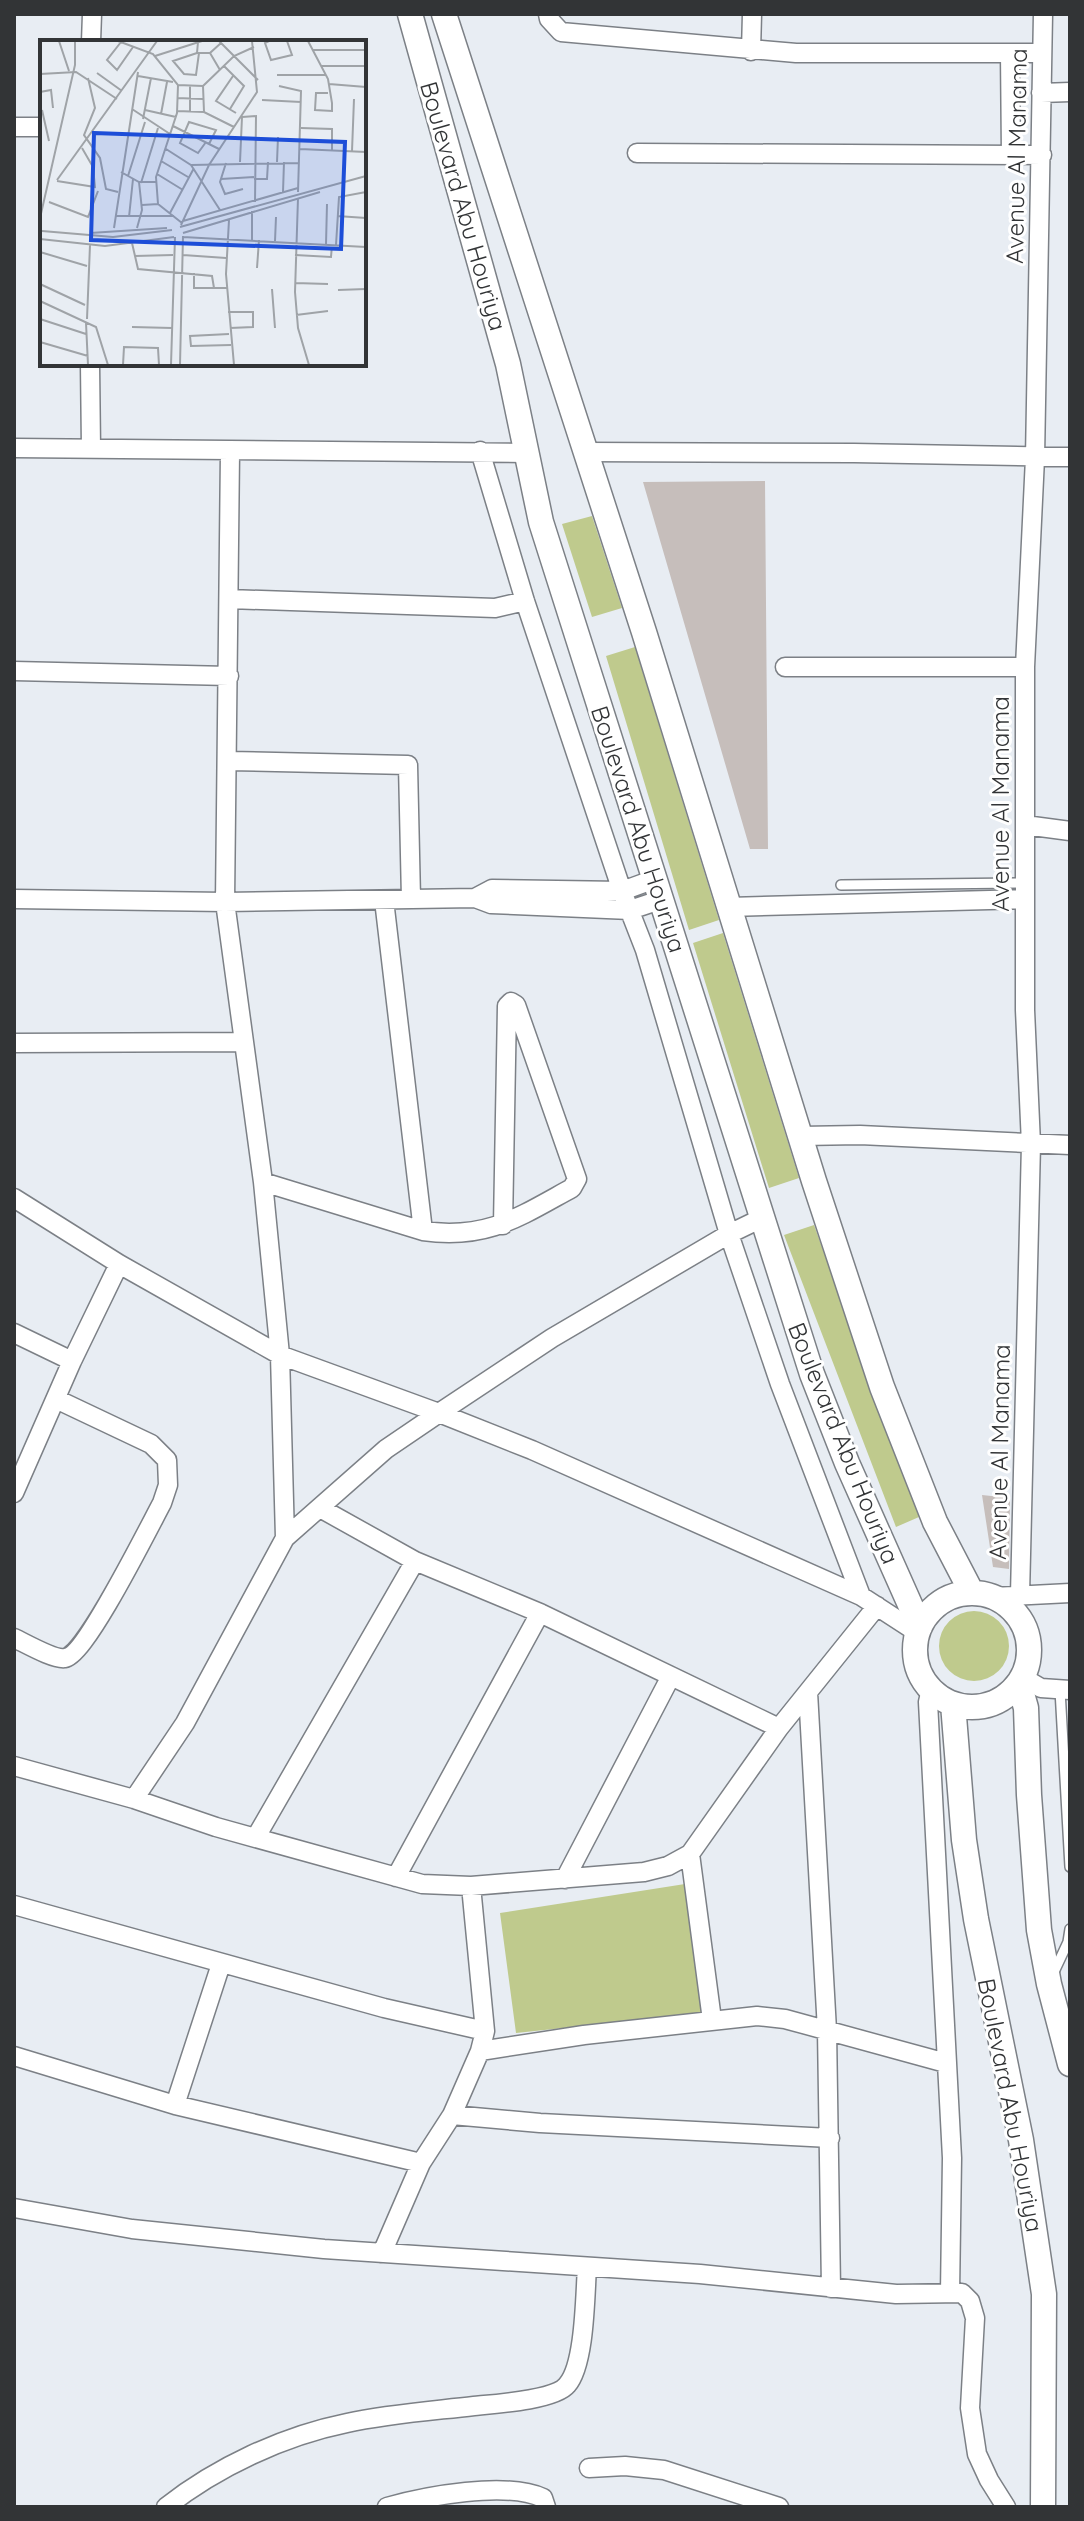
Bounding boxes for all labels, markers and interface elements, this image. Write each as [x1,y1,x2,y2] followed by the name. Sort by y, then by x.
[40,40,366,366] inset map
[999,48,1033,264] street label: Avenue Al Manama
[414,78,514,334] street label: Boulevard Abu Houriya
[985,696,1015,912] street label: Avenue Al Manama
[585,702,693,956] street label: Boulevard Abu Houriya
[782,1318,906,1568] street label: Boulevard Abu Houriya
[982,1344,1016,1560] street label: Avenue Al Manama
[972,1976,1050,2234] street label: Boulevard Abu Houriya

